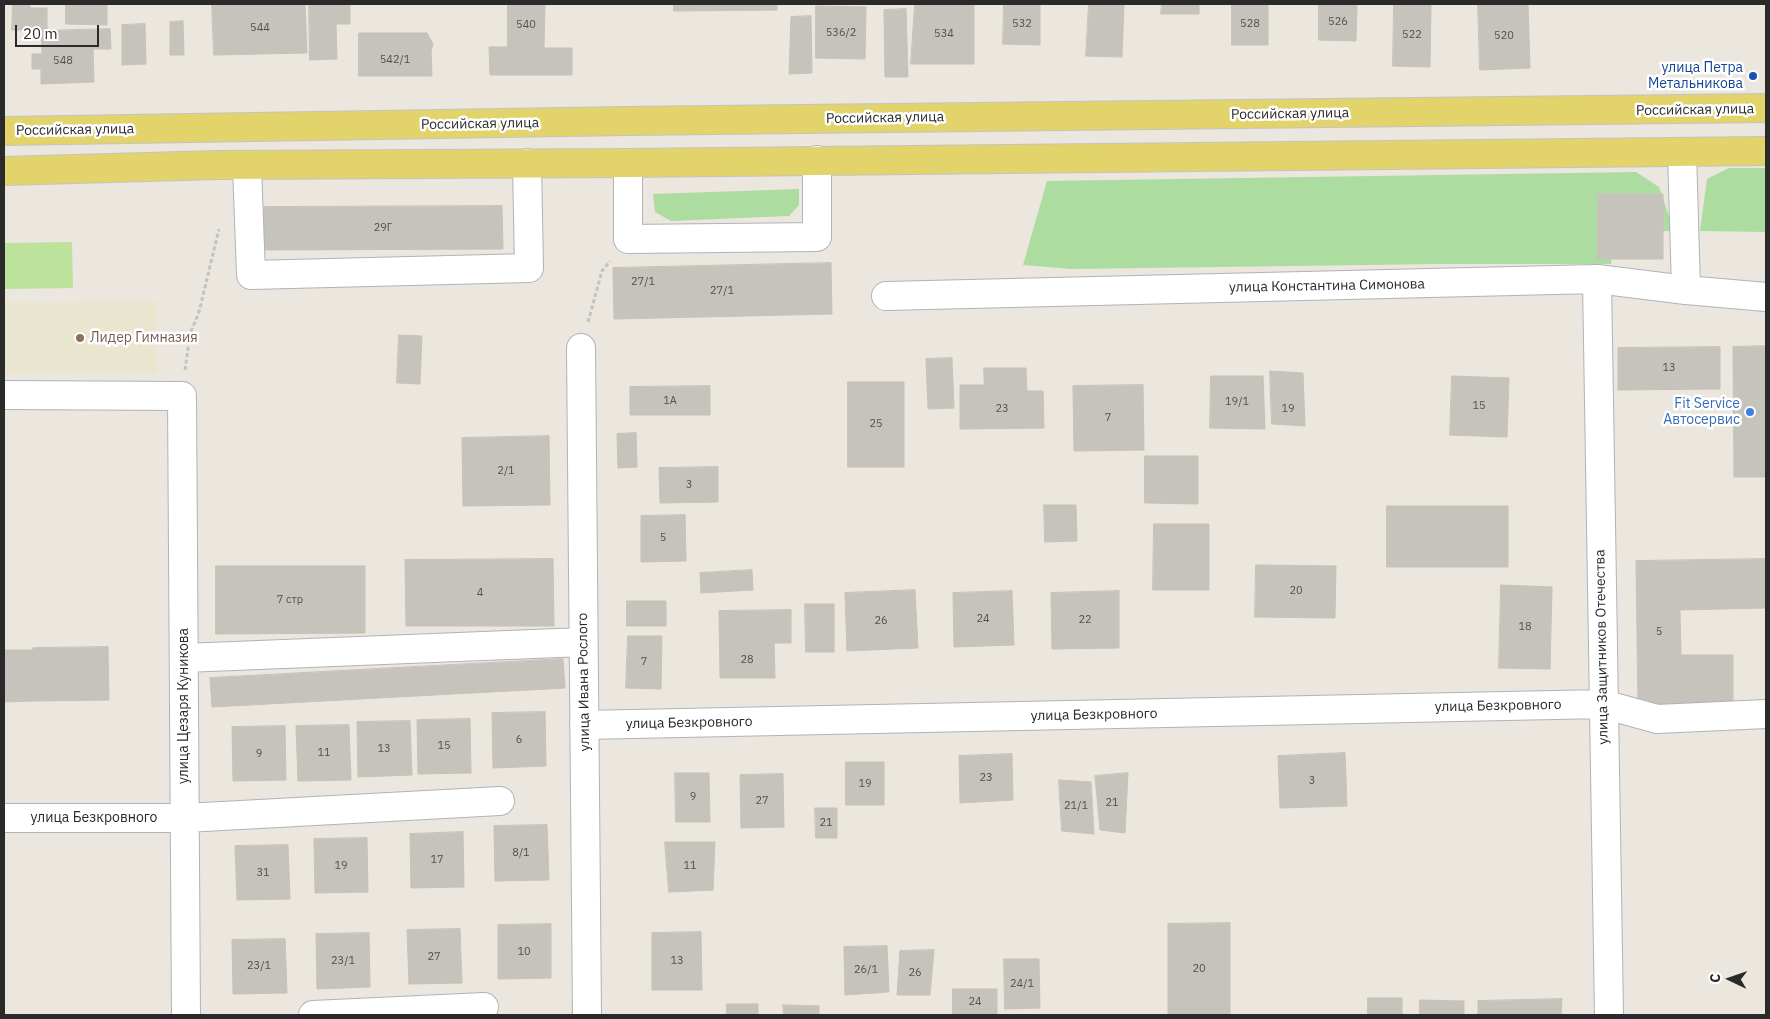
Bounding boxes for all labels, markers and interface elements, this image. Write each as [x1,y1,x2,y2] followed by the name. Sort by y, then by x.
[18,15,101,47] scale bar
[1328,15,1348,29] house number: 526
[1012,17,1032,31] house number: 532
[1240,17,1260,31] house number: 528
[516,18,536,32] house number: 540
[250,21,270,35] house number: 544
[23,24,58,43] text: 20 m
[826,26,856,40] house number: 536/2
[934,27,954,41] house number: 534
[1402,28,1422,42] house number: 522
[1494,29,1514,43] house number: 520
[380,53,410,67] house number: 542/1
[53,54,73,68] house number: 548
[1648,60,1743,92] place label: улица Петра Метальникова
[1747,70,1759,82] marker: улица Петра Метальникова
[1636,101,1754,119] street label: Российская улица
[1231,105,1349,123] street label: Российская улица
[826,109,944,127] street label: Российская улица
[421,115,539,133] street label: Российская улица
[16,121,134,139] street label: Российская улица
[374,221,392,235] house number: 29Г
[631,275,655,289] house number: 27/1
[1229,276,1425,296] street label: улица Константина Симонова
[710,284,734,298] house number: 27/1
[90,330,198,346] place label: Лидер Гимназия
[74,332,86,344] marker: Лидер Гимназия
[1662,361,1676,375] house number: 13
[663,394,677,408] house number: 1А
[1225,395,1249,409] house number: 19/1
[1663,396,1740,428] place label: Fit Service Автосервис
[1472,399,1486,413] house number: 15
[995,402,1009,416] house number: 23
[1281,402,1295,416] house number: 19
[1744,406,1756,418] marker: Fit Service Автосервис
[1105,411,1111,425] house number: 7
[869,417,883,431] house number: 25
[497,464,515,478] house number: 2/1
[686,478,692,492] house number: 3
[660,531,666,545] house number: 5
[1592,549,1612,745] street label: улица Защитников Отечества
[1289,584,1303,598] house number: 20
[477,586,483,600] house number: 4
[277,593,303,607] house number: 7 стр
[976,612,990,626] house number: 24
[574,613,594,751] street label: улица Ивана Рослого
[1078,613,1092,627] house number: 22
[874,614,888,628] house number: 26
[1518,620,1532,634] house number: 18
[1656,625,1662,639] house number: 5
[176,628,192,784] street label: улица Цезаря Куникова
[740,653,754,667] house number: 28
[641,655,647,669] house number: 7
[1434,696,1562,716] street label: улица Безкровного
[1030,705,1158,725] street label: улица Безкровного
[625,713,753,733] street label: улица Безкровного
[516,733,522,747] house number: 6
[437,739,451,753] house number: 15
[377,742,391,756] house number: 13
[317,746,331,760] house number: 11
[256,747,262,761] house number: 9
[979,771,993,785] house number: 23
[1309,774,1315,788] house number: 3
[858,777,872,791] house number: 19
[690,790,696,804] house number: 9
[755,794,769,808] house number: 27
[1105,796,1119,810] house number: 21
[1064,799,1088,813] house number: 21/1
[31,810,157,826] street label: улица Безкровного
[819,816,833,830] house number: 21
[512,846,530,860] house number: 8/1
[430,853,444,867] house number: 17
[334,859,348,873] house number: 19
[683,859,697,873] house number: 11
[256,866,270,880] house number: 31
[517,945,531,959] house number: 10
[427,950,441,964] house number: 27
[331,954,355,968] house number: 23/1
[670,954,684,968] house number: 13
[1705,954,1755,1004] north arrow
[247,959,271,973] house number: 23/1
[1192,962,1206,976] house number: 20
[854,963,878,977] house number: 26/1
[908,966,922,980] house number: 26
[1706,973,1724,983] text: С
[1010,977,1034,991] house number: 24/1
[968,995,982,1009] house number: 24

